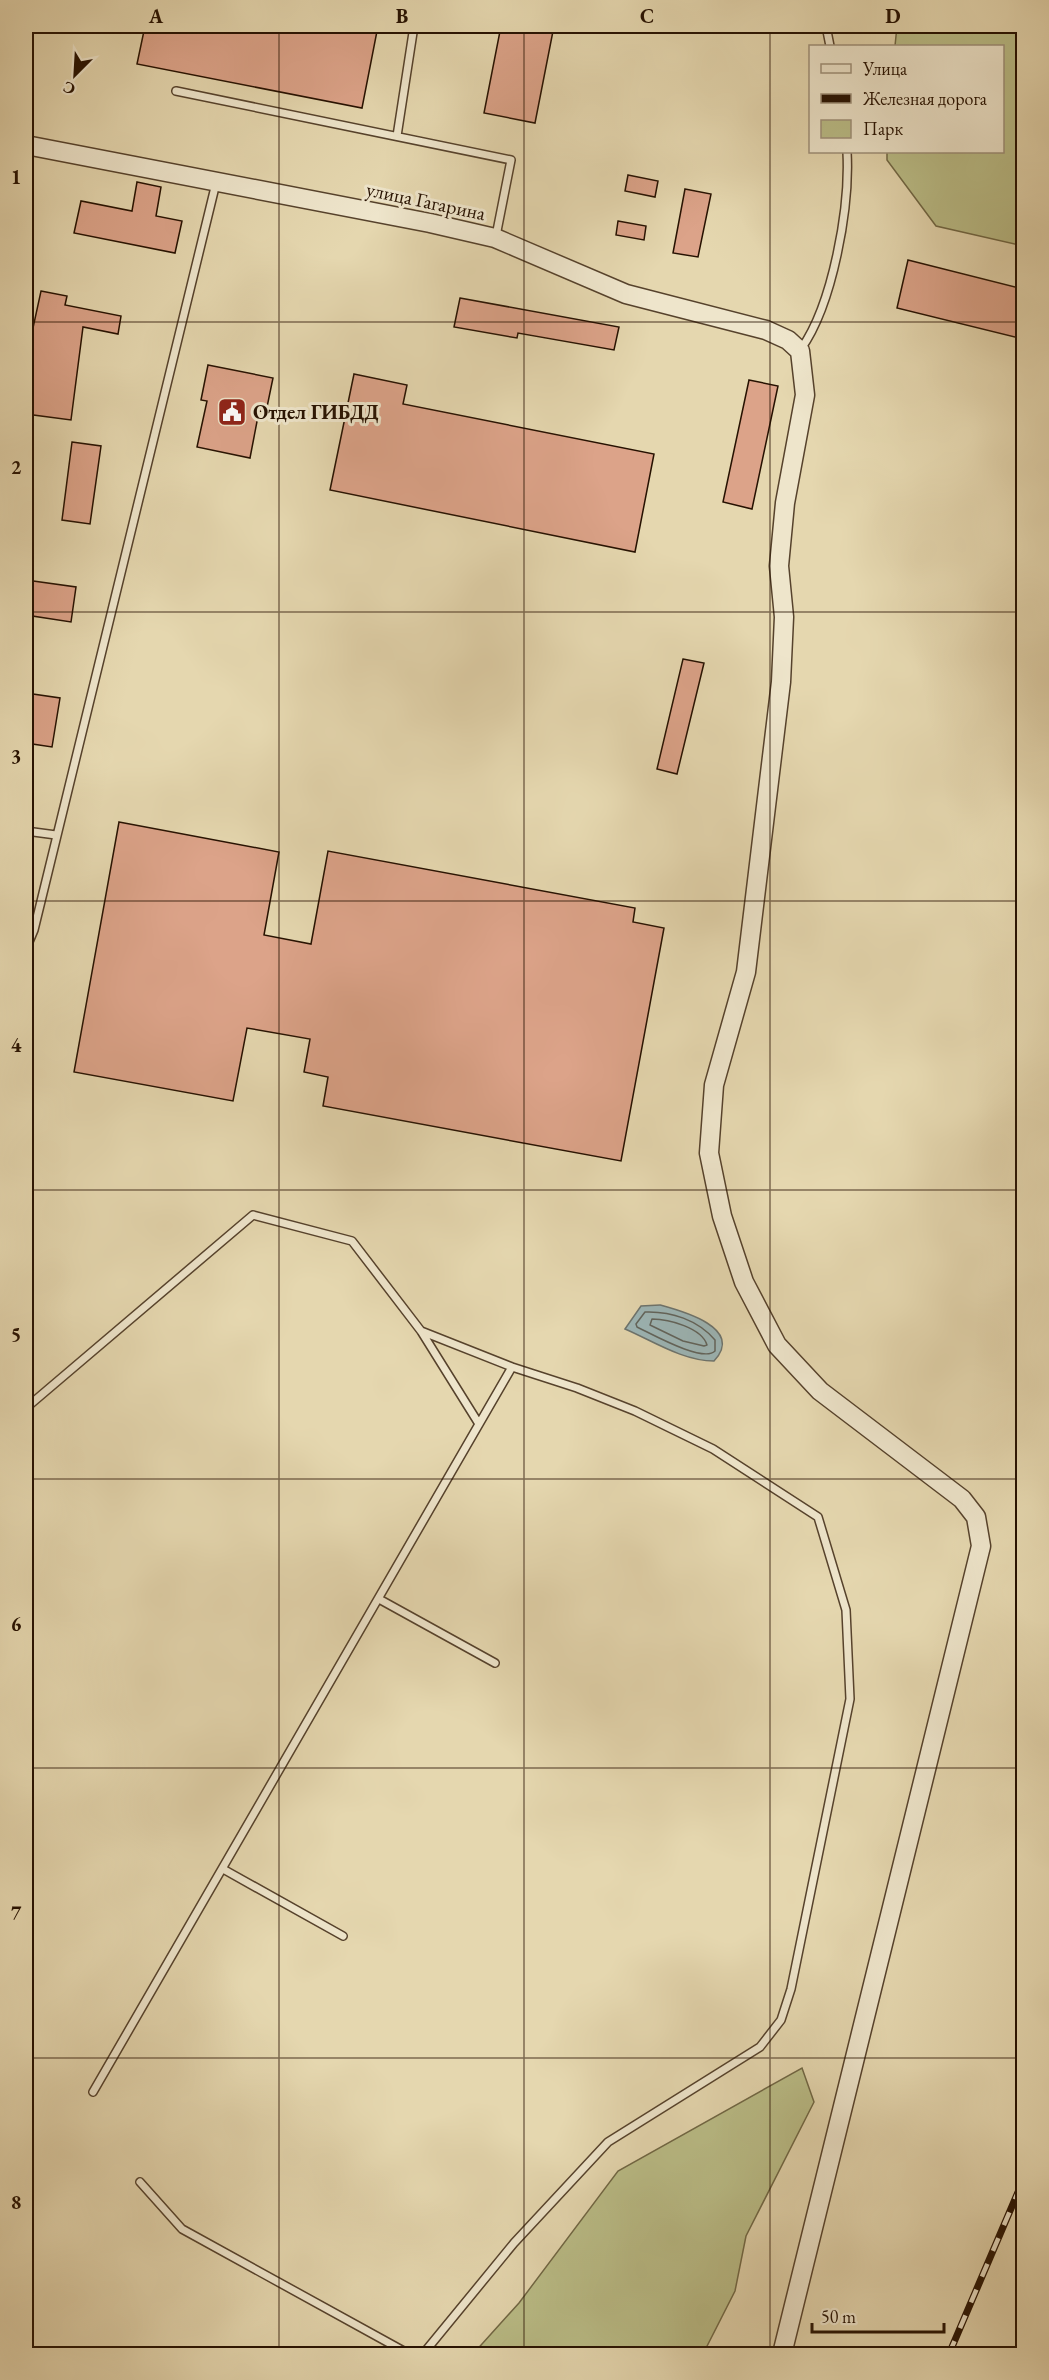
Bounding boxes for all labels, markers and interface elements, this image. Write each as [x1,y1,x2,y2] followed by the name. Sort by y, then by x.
[148,3,164,29] text: A
[396,3,408,29] text: B
[640,3,654,29] text: C
[885,3,901,29] text: D
[45,45,105,105] north arrow
[809,45,1004,153] legend
[862,57,908,80] text: Улица
[60,76,79,100] text: С
[862,87,988,110] text: Железная дорога
[863,117,903,140] text: Парк
[11,164,21,190] text: 1
[364,176,488,226] street label: улица Гагарина
[216,396,248,428] public building icon: Отдел ГИБДД
[253,399,379,425] place label: Отдел ГИБДД
[11,454,22,480] text: 2
[11,743,21,769] text: 3
[11,1032,22,1058] text: 4
[11,1321,21,1347] text: 5
[11,1611,22,1637] text: 6
[11,1900,22,1926] text: 7
[11,2189,21,2215] text: 8
[812,2296,944,2334] scale bar
[821,2305,856,2328] text: 50 m

